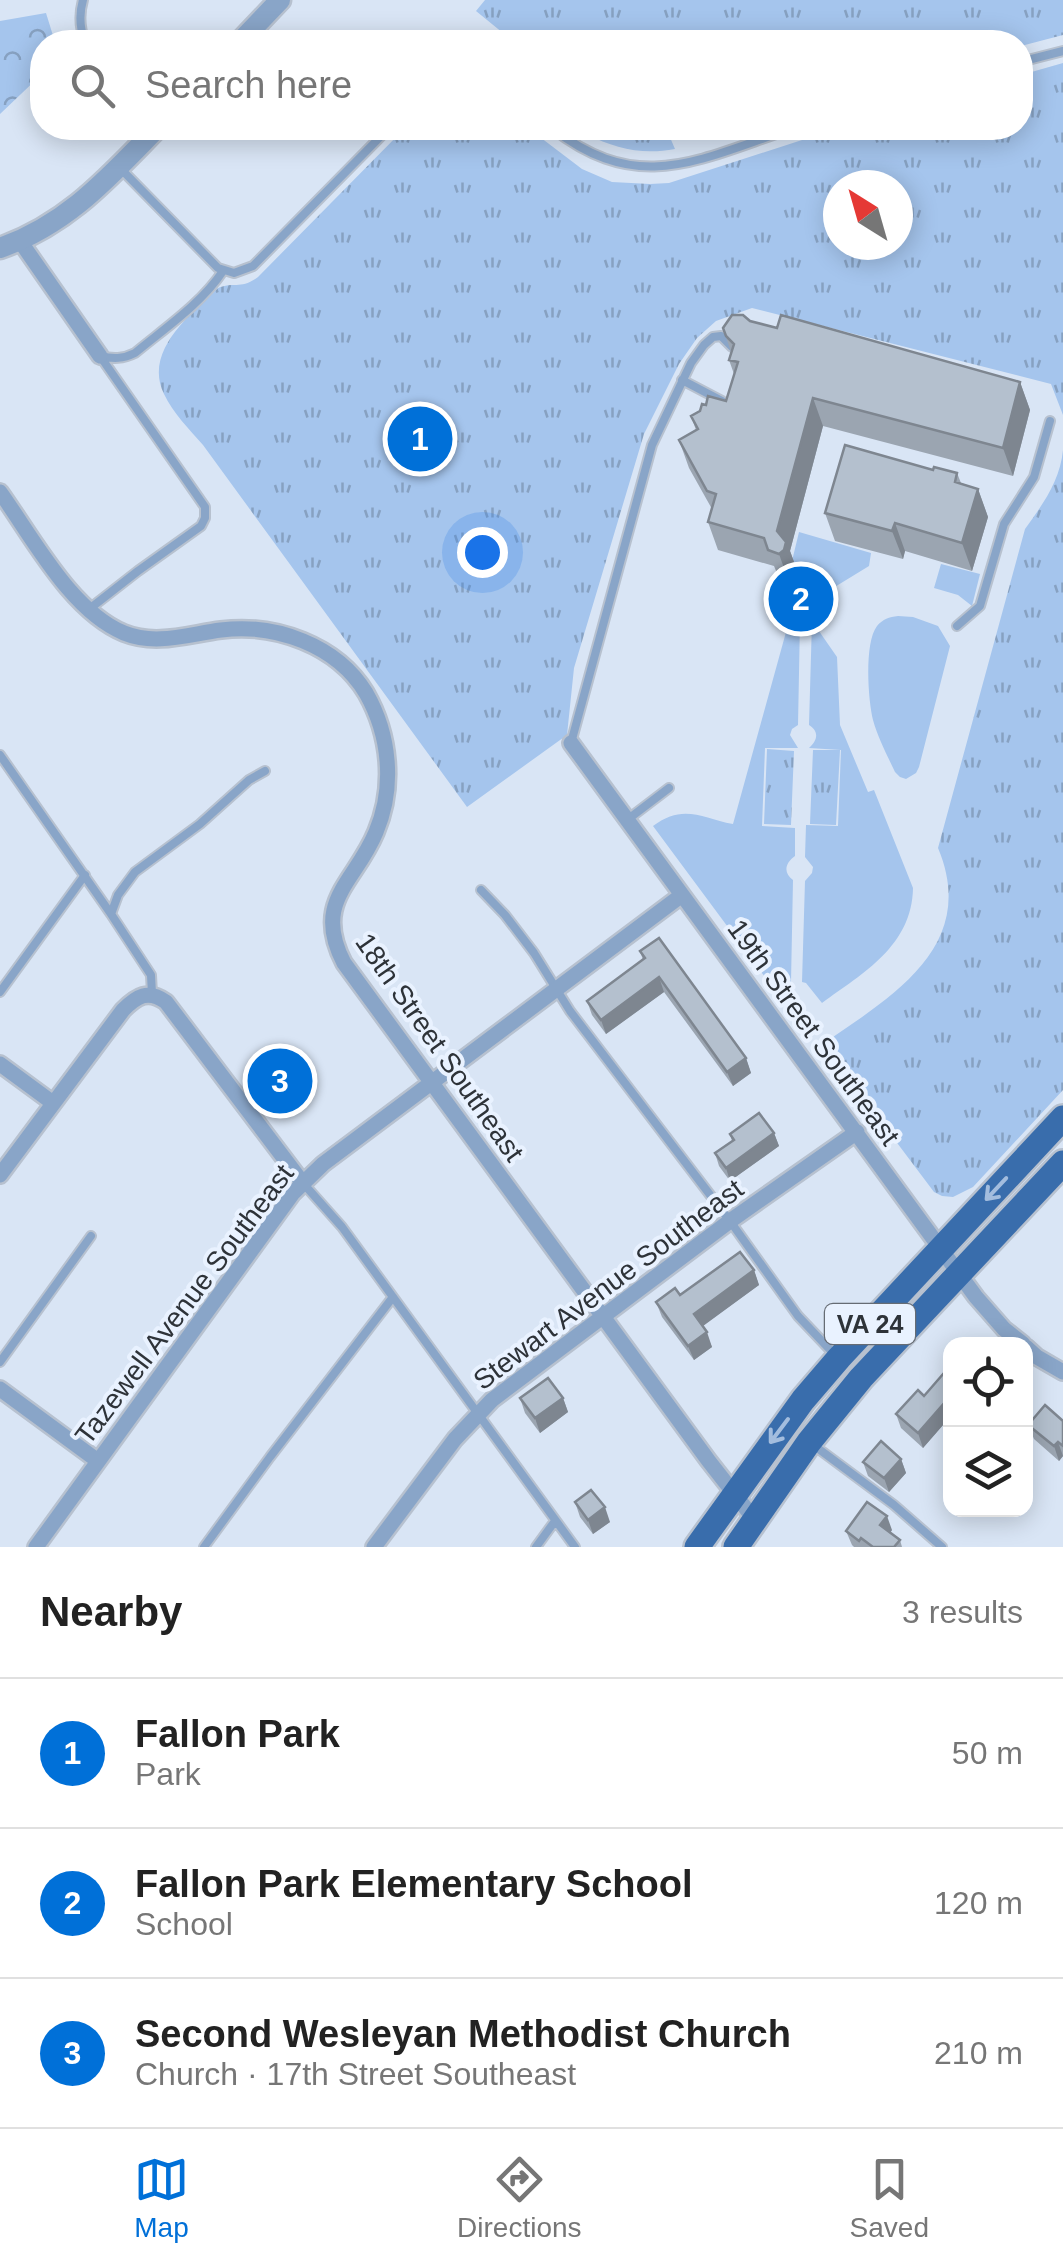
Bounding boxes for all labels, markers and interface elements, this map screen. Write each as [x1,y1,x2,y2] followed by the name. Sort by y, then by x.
[30,30,1033,140] search box
[65,58,120,113] icon: search
[145,64,352,106] text: Search here
[823,170,913,260] north arrow
[388,402,452,476] pin: 1
[457,527,508,578] your location
[768,562,834,636] pin: 2
[721,914,906,1151] street label: 19th Street Southeast
[349,927,530,1167] street label: 18th Street Southeast
[248,1044,312,1118] pin: 3
[69,1158,300,1450] street label: Tazewell Avenue Southeast
[467,1173,749,1396] street label: Stewart Avenue Southeast
[984,1177,1008,1201] one-way arrow
[825,1304,915,1344] road number: VA 24
[943,1337,1033,1517] map controls
[943,1337,1033,1427] button: locate
[769,1417,790,1444] one-way arrow
[943,1427,1033,1517] button: layers
[40,1588,182,1635] text: Nearby
[902,1594,1023,1630] text: 3 results
[135,1713,340,1755] text: Fallon Park
[64,1735,81,1771] text: 1
[952,1735,1023,1771] text: 50 m
[135,1756,201,1792] text: Park
[135,1863,693,1905] text: Fallon Park Elementary School
[64,1885,81,1921] text: 2
[934,1885,1023,1921] text: 120 m
[135,1906,233,1942] text: School
[135,2013,791,2055] text: Second Wesleyan Methodist Church
[64,2035,81,2071] text: 3
[934,2035,1023,2071] text: 210 m
[135,2056,576,2092] text: Church · 17th Street Southeast
[134,2152,189,2244] tab: Map
[457,2152,582,2244] tab: Directions
[850,2152,929,2244] tab: Saved

